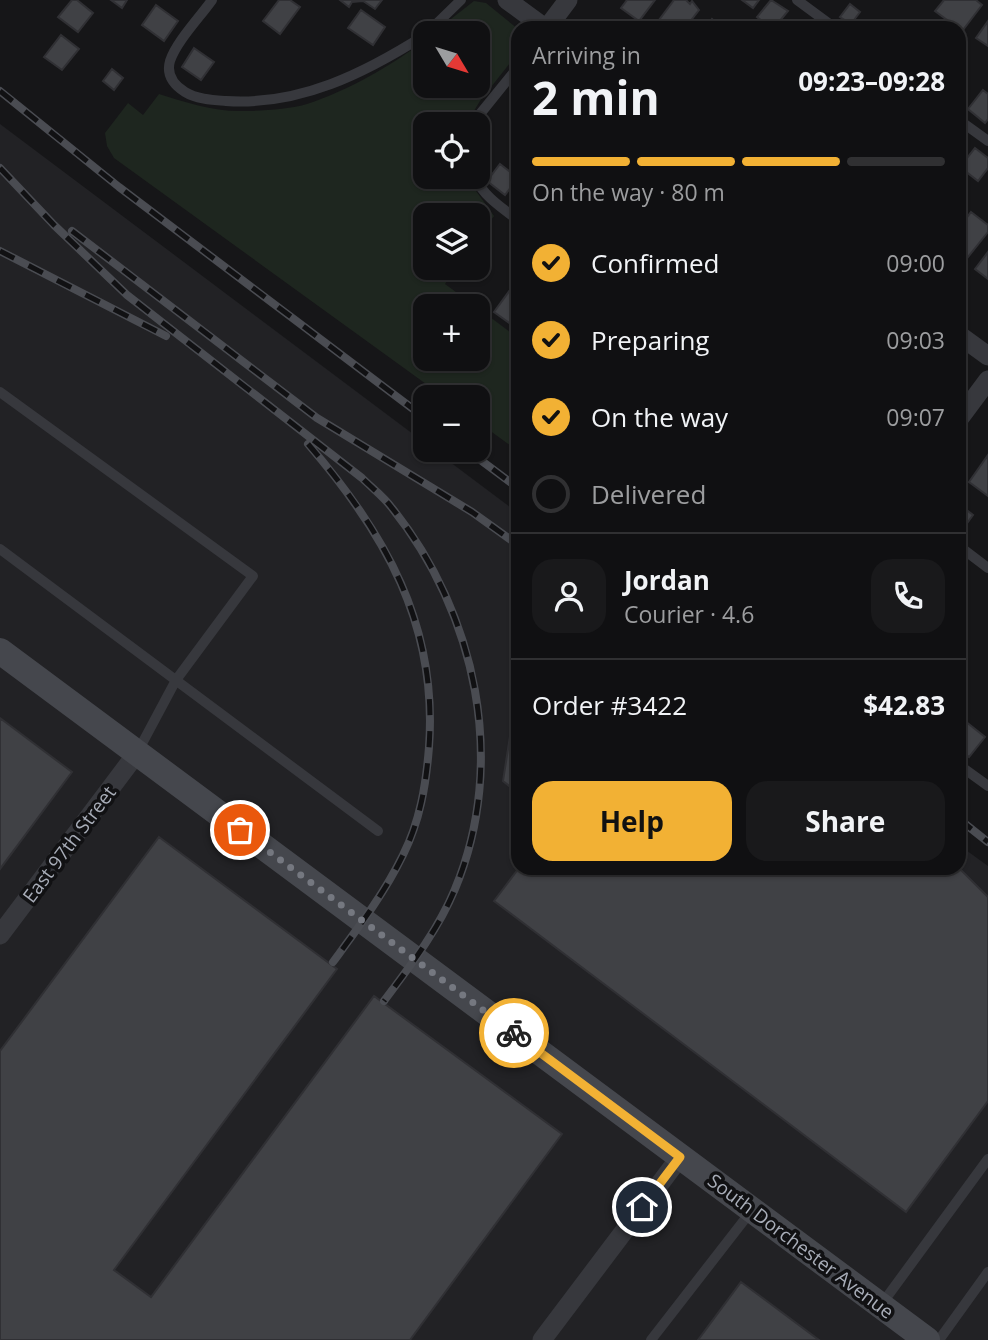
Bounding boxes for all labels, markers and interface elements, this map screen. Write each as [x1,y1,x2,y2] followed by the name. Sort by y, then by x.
[413,21,490,98] north arrow
[413,21,490,462] map controls
[532,39,641,71] text: Arriving in
[798,63,945,99] text: 09:23–09:28
[532,66,660,128] text: 2 min
[413,112,490,189] button: locate
[532,176,725,208] text: On the way · 80 m
[413,203,490,280] button: layers
[532,244,570,282] icon: check
[591,245,719,281] text: Confirmed
[886,247,945,279] text: 09:00
[413,294,490,371] button: +
[532,321,570,359] icon: check
[591,322,709,358] text: Preparing
[886,324,945,356] text: 09:03
[413,385,490,462] button: −
[532,398,570,436] icon: check
[591,399,728,435] text: On the way
[886,401,945,433] text: 09:07
[591,476,706,512] text: Delivered
[532,559,606,633] button: person
[871,559,945,633] button: phone
[624,562,710,598] text: Jordan
[624,598,754,630] text: Courier · 4.6
[532,687,687,723] text: Order #3422
[863,687,945,723] text: $42.83
[16,780,122,908] street label: East 97th Street
[532,781,732,861] button: Help
[746,781,945,861] button: Share
[210,800,270,860] pin
[221,811,259,849] icon: bag
[479,998,549,1068] courier
[495,1014,533,1052] icon: bike
[703,1167,899,1325] street label: South Dorchester Avenue
[612,1177,672,1237] pin
[623,1188,661,1226] icon: home

